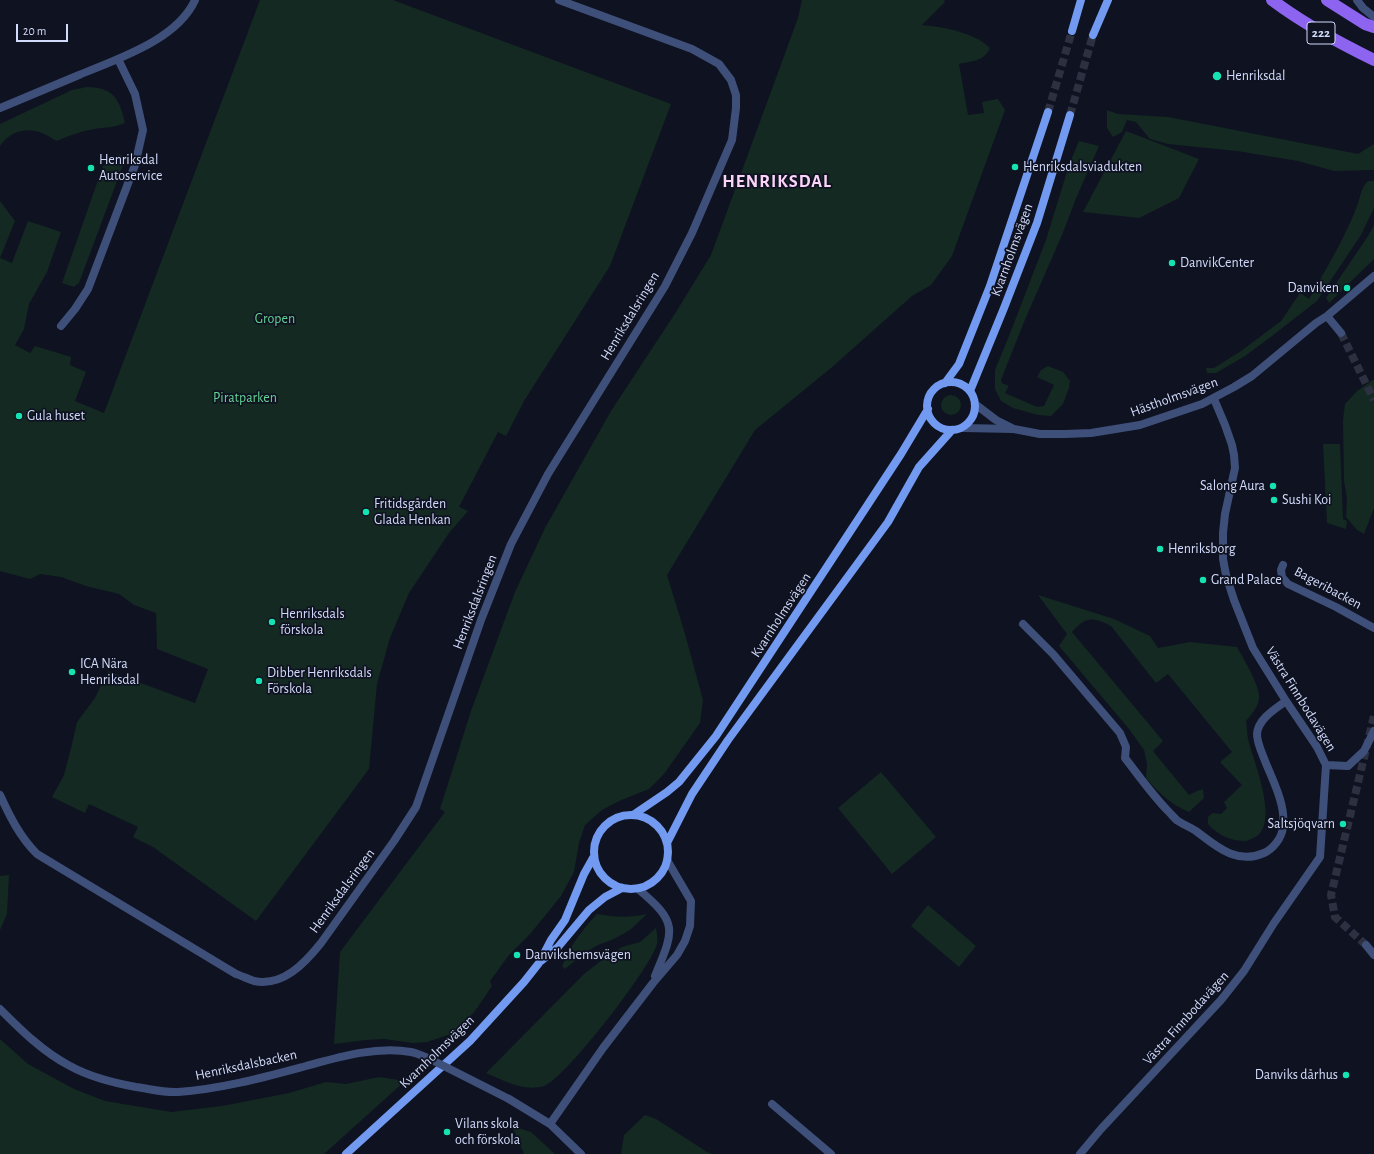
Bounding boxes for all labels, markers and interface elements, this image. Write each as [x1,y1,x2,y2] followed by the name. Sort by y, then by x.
[18,16,70,42] scale bar
[1307,22,1335,44] road number: 222
[23,25,46,37] text: 20 m
[1226,68,1285,84] place label: Henriksdal
[1211,70,1223,82] marker: Henriksdal
[99,152,163,184] place label: Henriksdal Autoservice
[1023,159,1142,175] place label: Henriksdalsviadukten
[1010,162,1020,172] marker: Henriksdalsviadukten
[86,163,96,173] marker: Henriksdal Autoservice
[722,171,832,193] district label: HENRIKSDAL
[987,201,1037,299] street label: Kvarnholmsvägen
[1180,255,1254,271] place label: DanvikCenter
[1167,258,1177,268] marker: DanvikCenter
[597,269,663,363] street label: Henriksdalsringen
[1288,280,1339,296] place label: Danviken
[1342,283,1352,293] marker: Danviken
[255,311,295,327] park label: Gropen
[1128,373,1220,421] street label: Hästholmsvägen
[213,390,277,406] park label: Piratparken
[27,408,85,424] place label: Gula huset
[14,411,24,421] marker: Gula huset
[1200,478,1265,494] place label: Salong Aura
[1268,481,1278,491] marker: Salong Aura
[1282,492,1332,508] place label: Sushi Koi
[1269,495,1279,505] marker: Sushi Koi
[374,496,451,528] place label: Fritidsgården Glada Henkan
[361,507,371,517] marker: Fritidsgården Glada Henkan
[1168,541,1236,557] place label: Henriksborg
[1155,544,1165,554] marker: Henriksborg
[449,552,501,652] street label: Henriksdalsringen
[1291,563,1365,613] street label: Bageribacken
[747,569,815,661] street label: Kvarnholmsvägen
[1211,572,1282,588] place label: Grand Palace
[1198,575,1208,585] marker: Grand Palace
[280,606,345,638] place label: Henriksdals förskola
[267,617,277,627] marker: Henriksdals förskola
[1262,643,1340,755] street label: Västra Finnbodavägen
[80,656,139,688] place label: ICA Nära Henriksdal
[267,665,372,698] place label: Dibber Henriksdals Förskola
[67,667,77,677] marker: ICA Nära Henriksdal
[254,676,264,686] marker: Dibber Henriksdals Förskola
[1268,816,1335,832] place label: Saltsjöqvarn
[1338,819,1348,829] marker: Saltsjöqvarn
[306,845,378,937] street label: Henriksdalsringen
[525,947,631,963] place label: Danvikshemsvägen
[512,950,522,960] marker: Danvikshemsvägen
[1139,968,1233,1068] street label: Västra Finnbodavägen
[396,1012,478,1092] street label: Kvarnholmsvägen
[194,1046,298,1084] street label: Henriksdalsbacken
[1255,1067,1338,1083] place label: Danviks dårhus
[1341,1070,1351,1080] marker: Danviks dårhus
[455,1116,520,1148] place label: Vilans skola och förskola
[442,1127,452,1137] marker: Vilans skola och förskola

